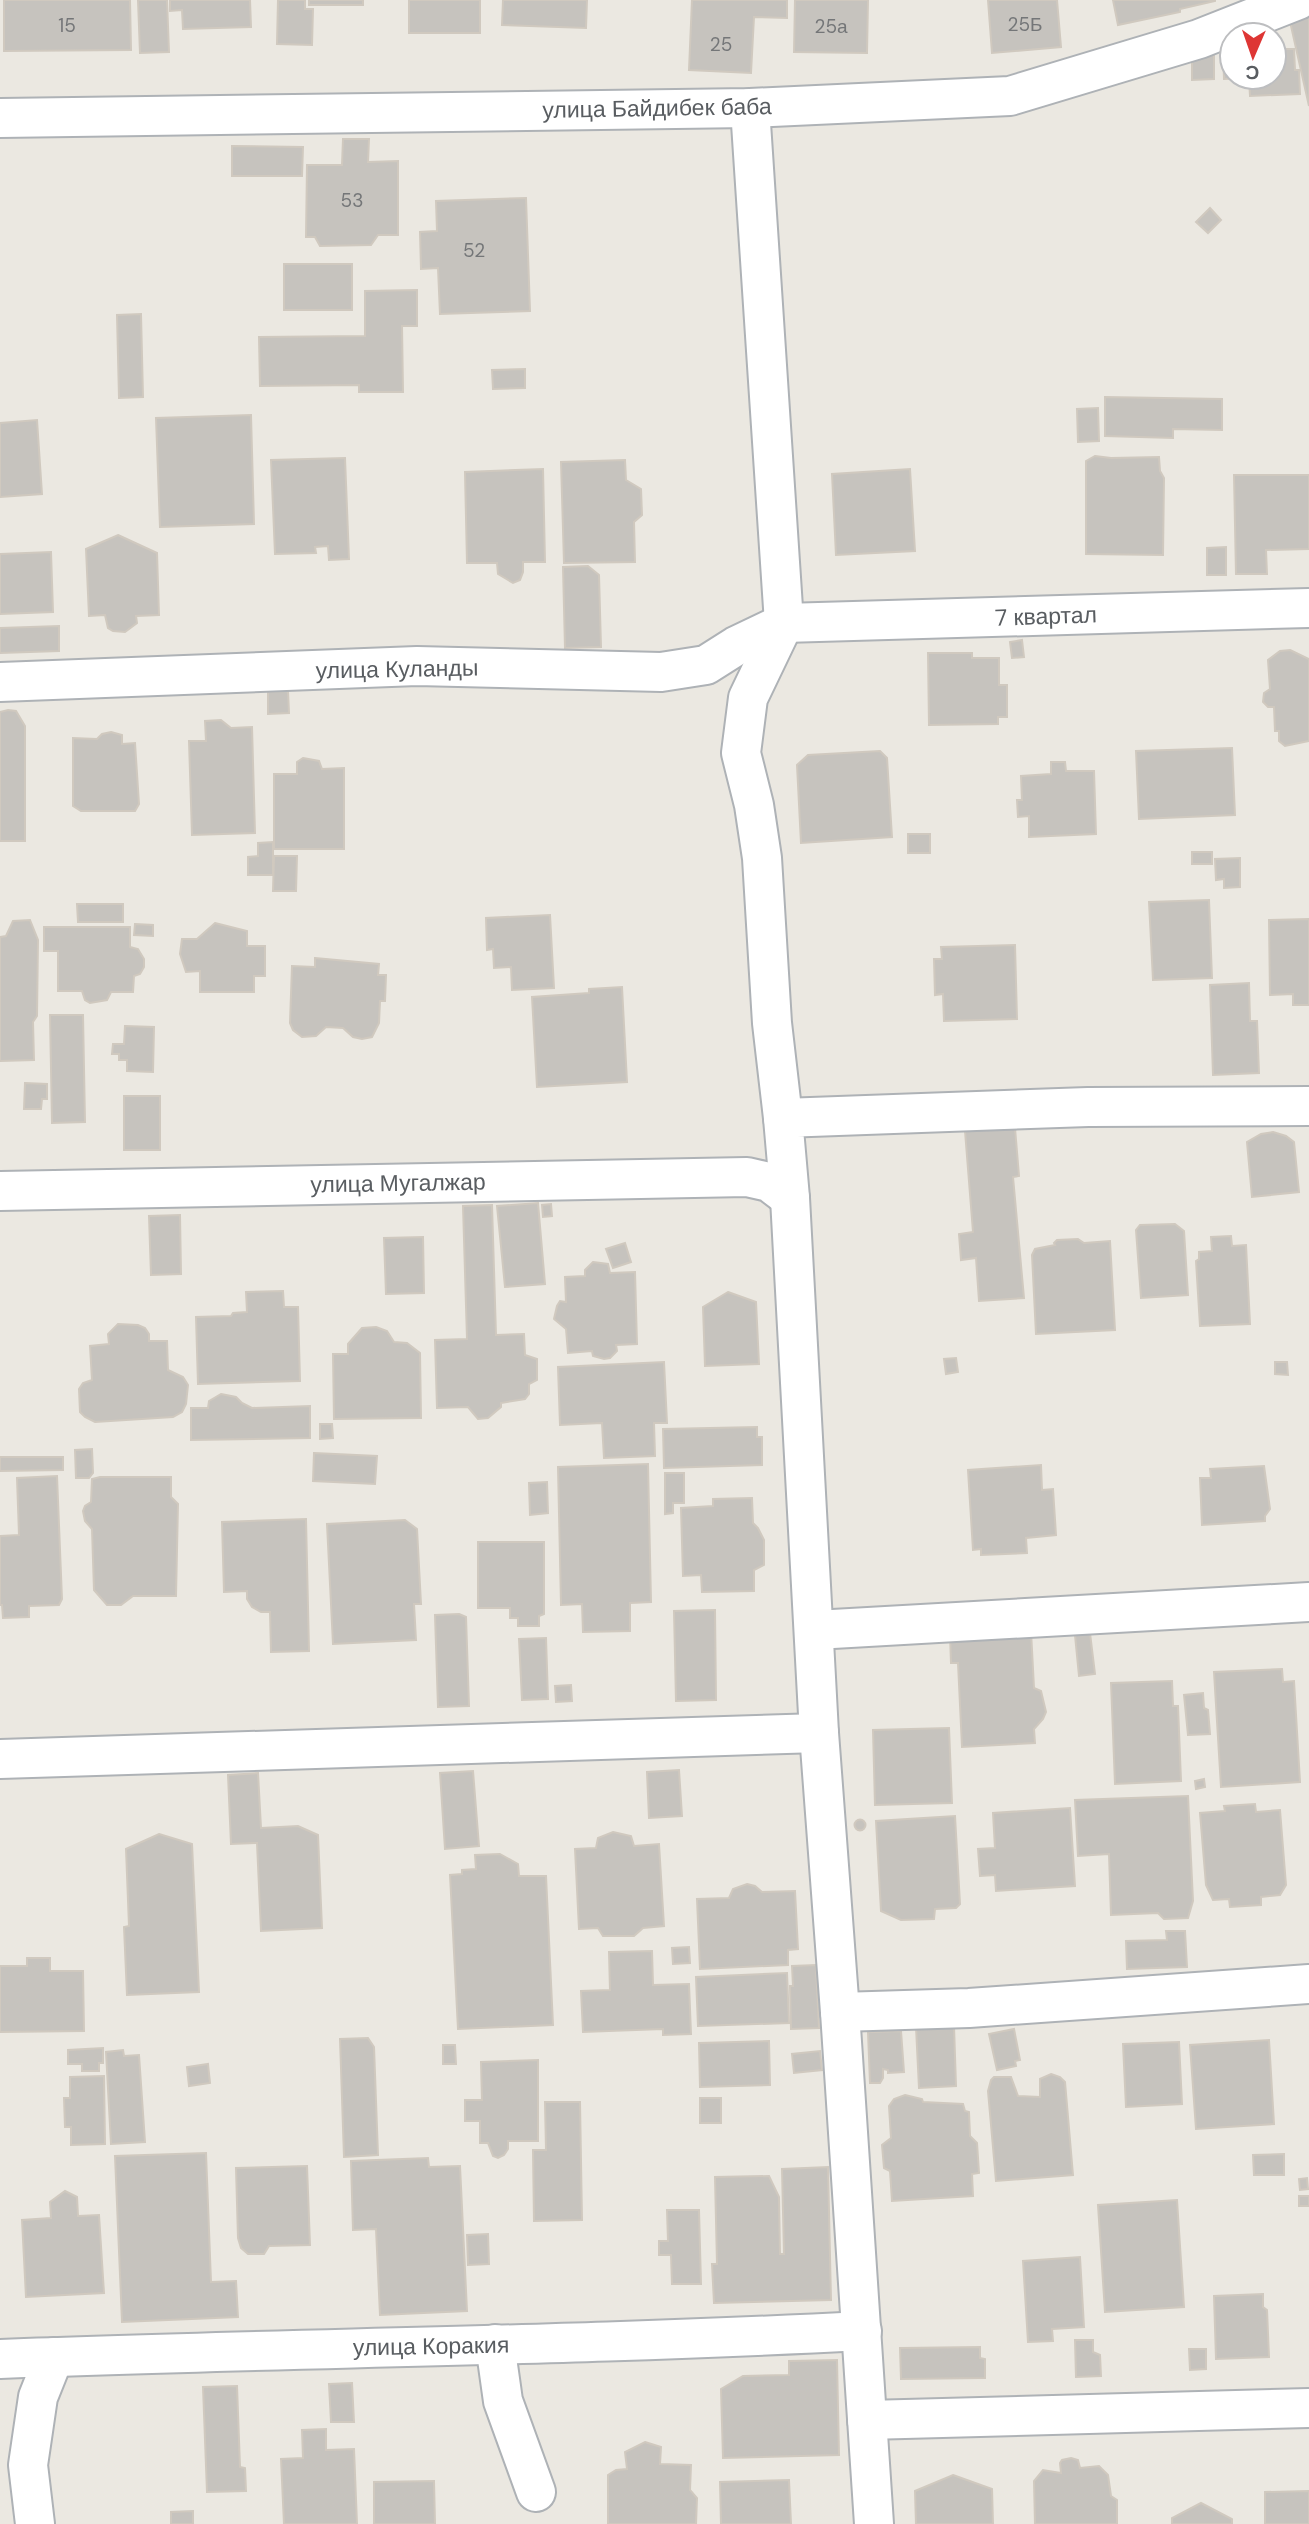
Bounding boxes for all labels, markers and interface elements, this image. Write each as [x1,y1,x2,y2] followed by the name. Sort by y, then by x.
[1007,12,1043,37] house number: 25Б
[58,13,76,38] house number: 15
[814,14,848,39] house number: 25а
[1218,21,1288,91] north arrow
[710,32,732,57] house number: 25
[1245,60,1260,85] text: С
[542,91,772,125] street label: улица Байдибек баба
[341,188,363,213] house number: 53
[463,238,485,263] house number: 52
[995,599,1097,633] street label: 7 квартал
[315,653,479,685] street label: улица Куланды
[310,1166,486,1200] street label: улица Мугалжар
[353,2330,509,2362] street label: улица Коракия

